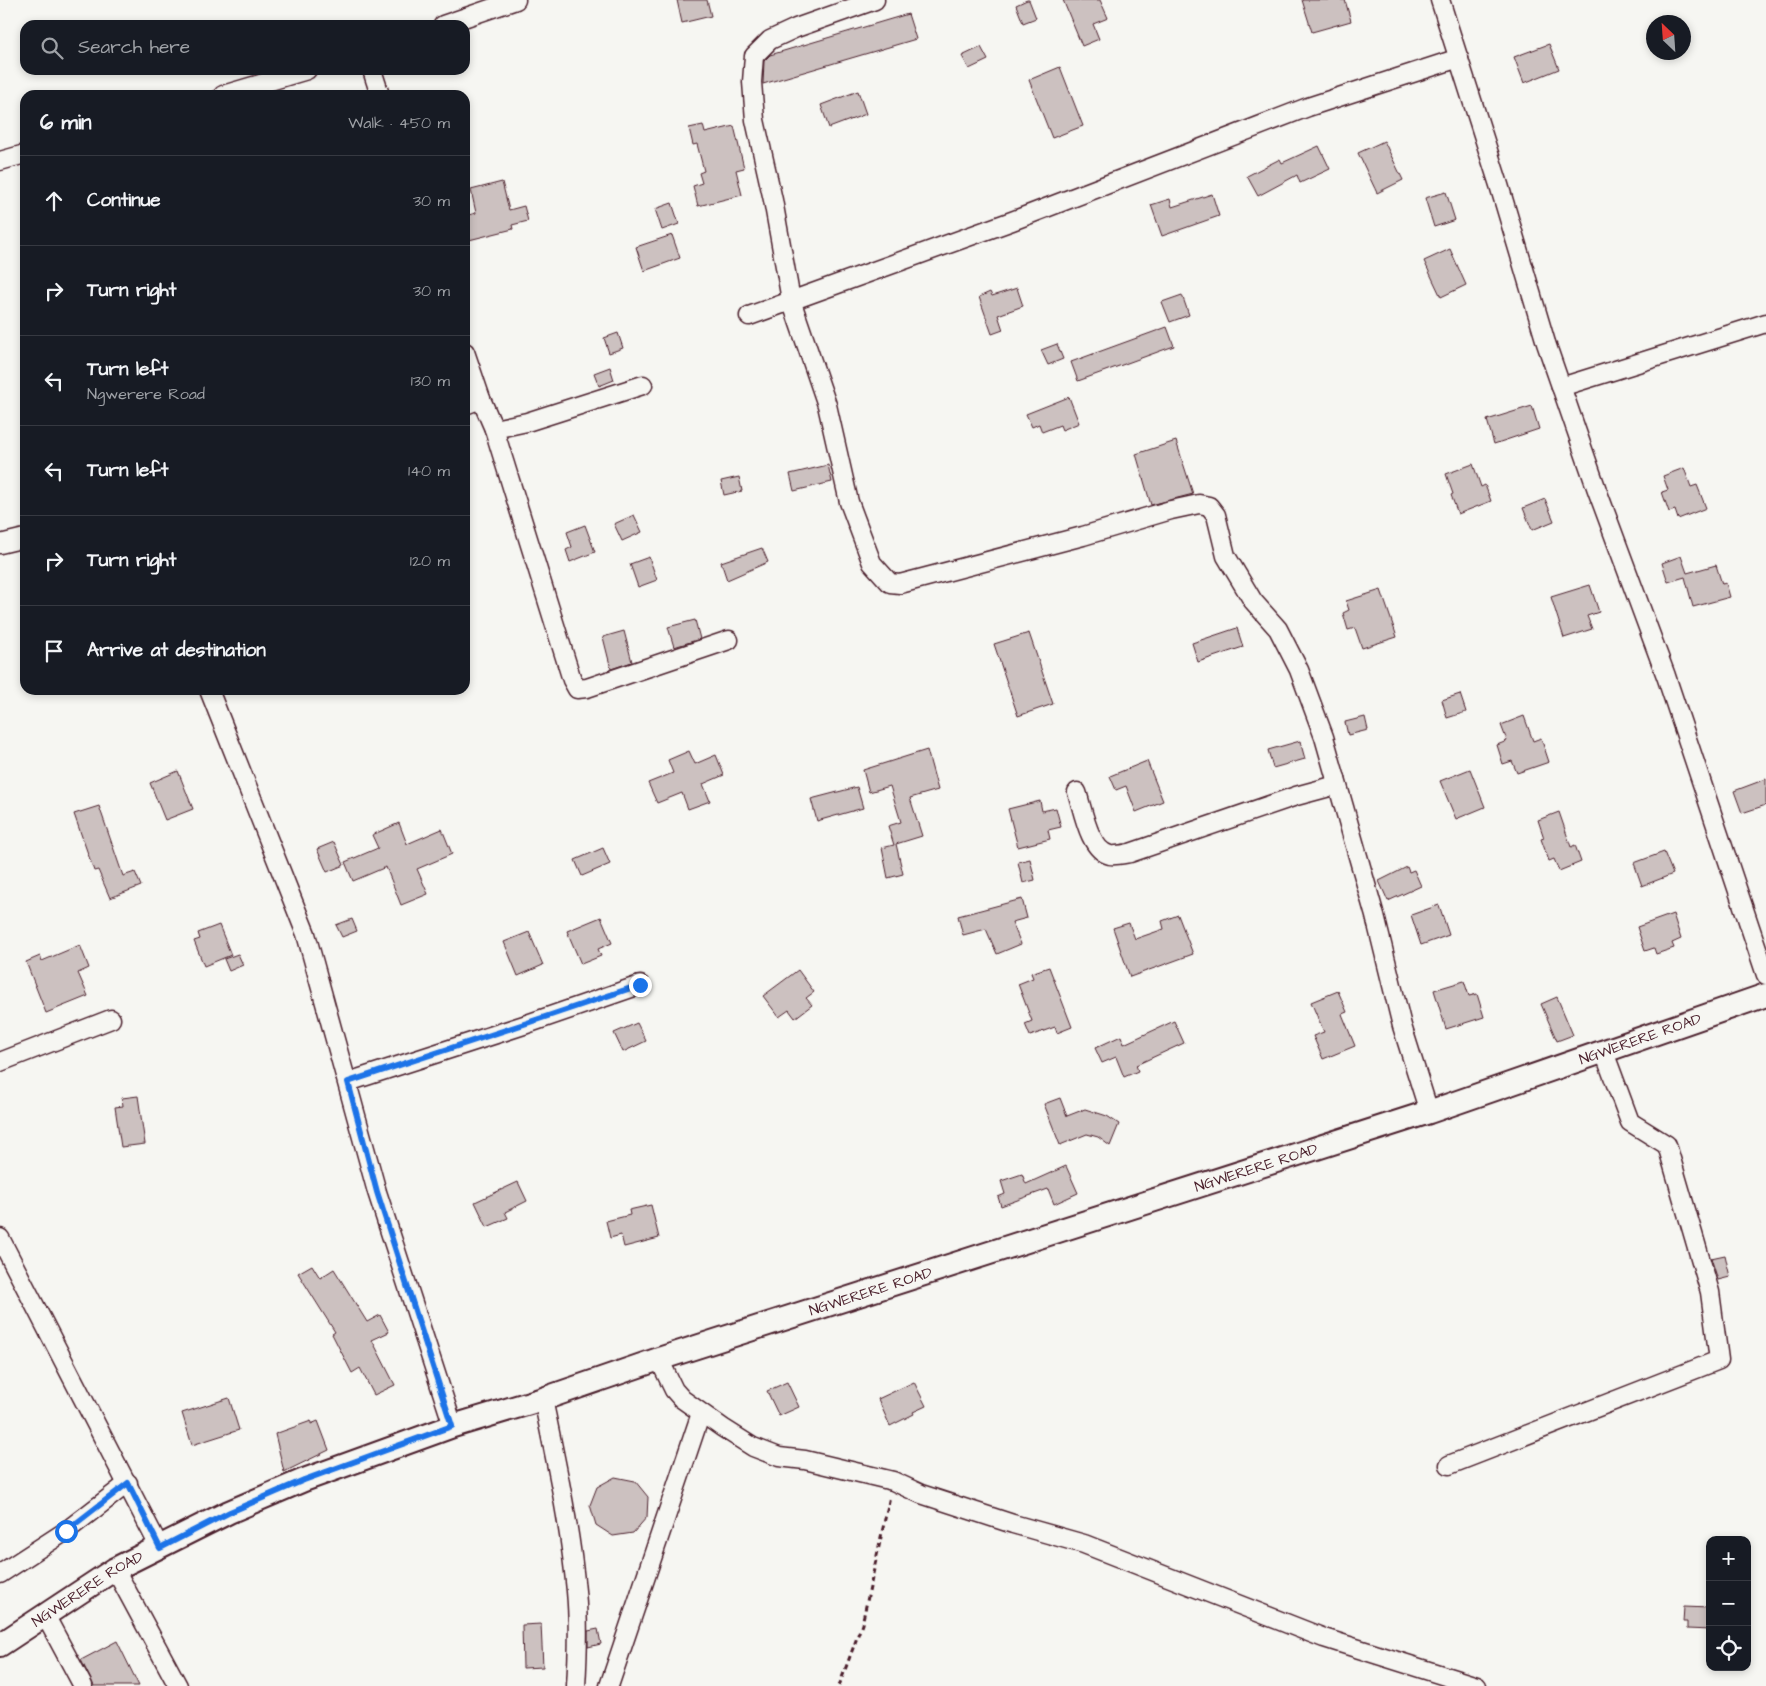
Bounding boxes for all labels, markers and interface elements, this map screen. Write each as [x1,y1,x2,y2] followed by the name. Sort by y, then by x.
[1646,15,1691,60] north arrow
[20,20,470,75] search box
[38,34,66,62] icon: search
[78,34,190,61] text: Search here
[40,108,92,137] text: 6 min
[348,112,450,134] text: Walk · 450 m
[40,187,68,215] icon: ahead
[87,187,161,214] text: Continue
[413,190,450,212] text: 30 m
[40,277,68,305] icon: right
[87,277,176,304] text: Turn right
[413,280,450,302] text: 30 m
[87,356,168,383] text: Turn left
[40,367,68,395] icon: left
[411,370,450,392] text: 130 m
[87,383,205,405] text: Ngwerere Road
[40,457,68,485] icon: left
[87,457,168,484] text: Turn left
[408,460,450,482] text: 140 m
[40,547,68,575] icon: right
[87,547,176,574] text: Turn right
[410,550,450,572] text: 120 m
[40,637,68,665] icon: arrive
[87,637,266,664] text: Arrive at destination
[629,974,652,997] route end
[1576,1008,1704,1070] street label: NGWERERE ROAD
[1192,1138,1321,1198] street label: NGWERERE ROAD
[806,1262,935,1321] street label: NGWERERE ROAD
[55,1520,78,1543] route start
[1706,1536,1751,1671] map controls
[1706,1536,1751,1581] button: +
[28,1546,147,1632] street label: NGWERERE ROAD
[1706,1581,1751,1626] button: −
[1706,1626,1751,1671] button: locate

